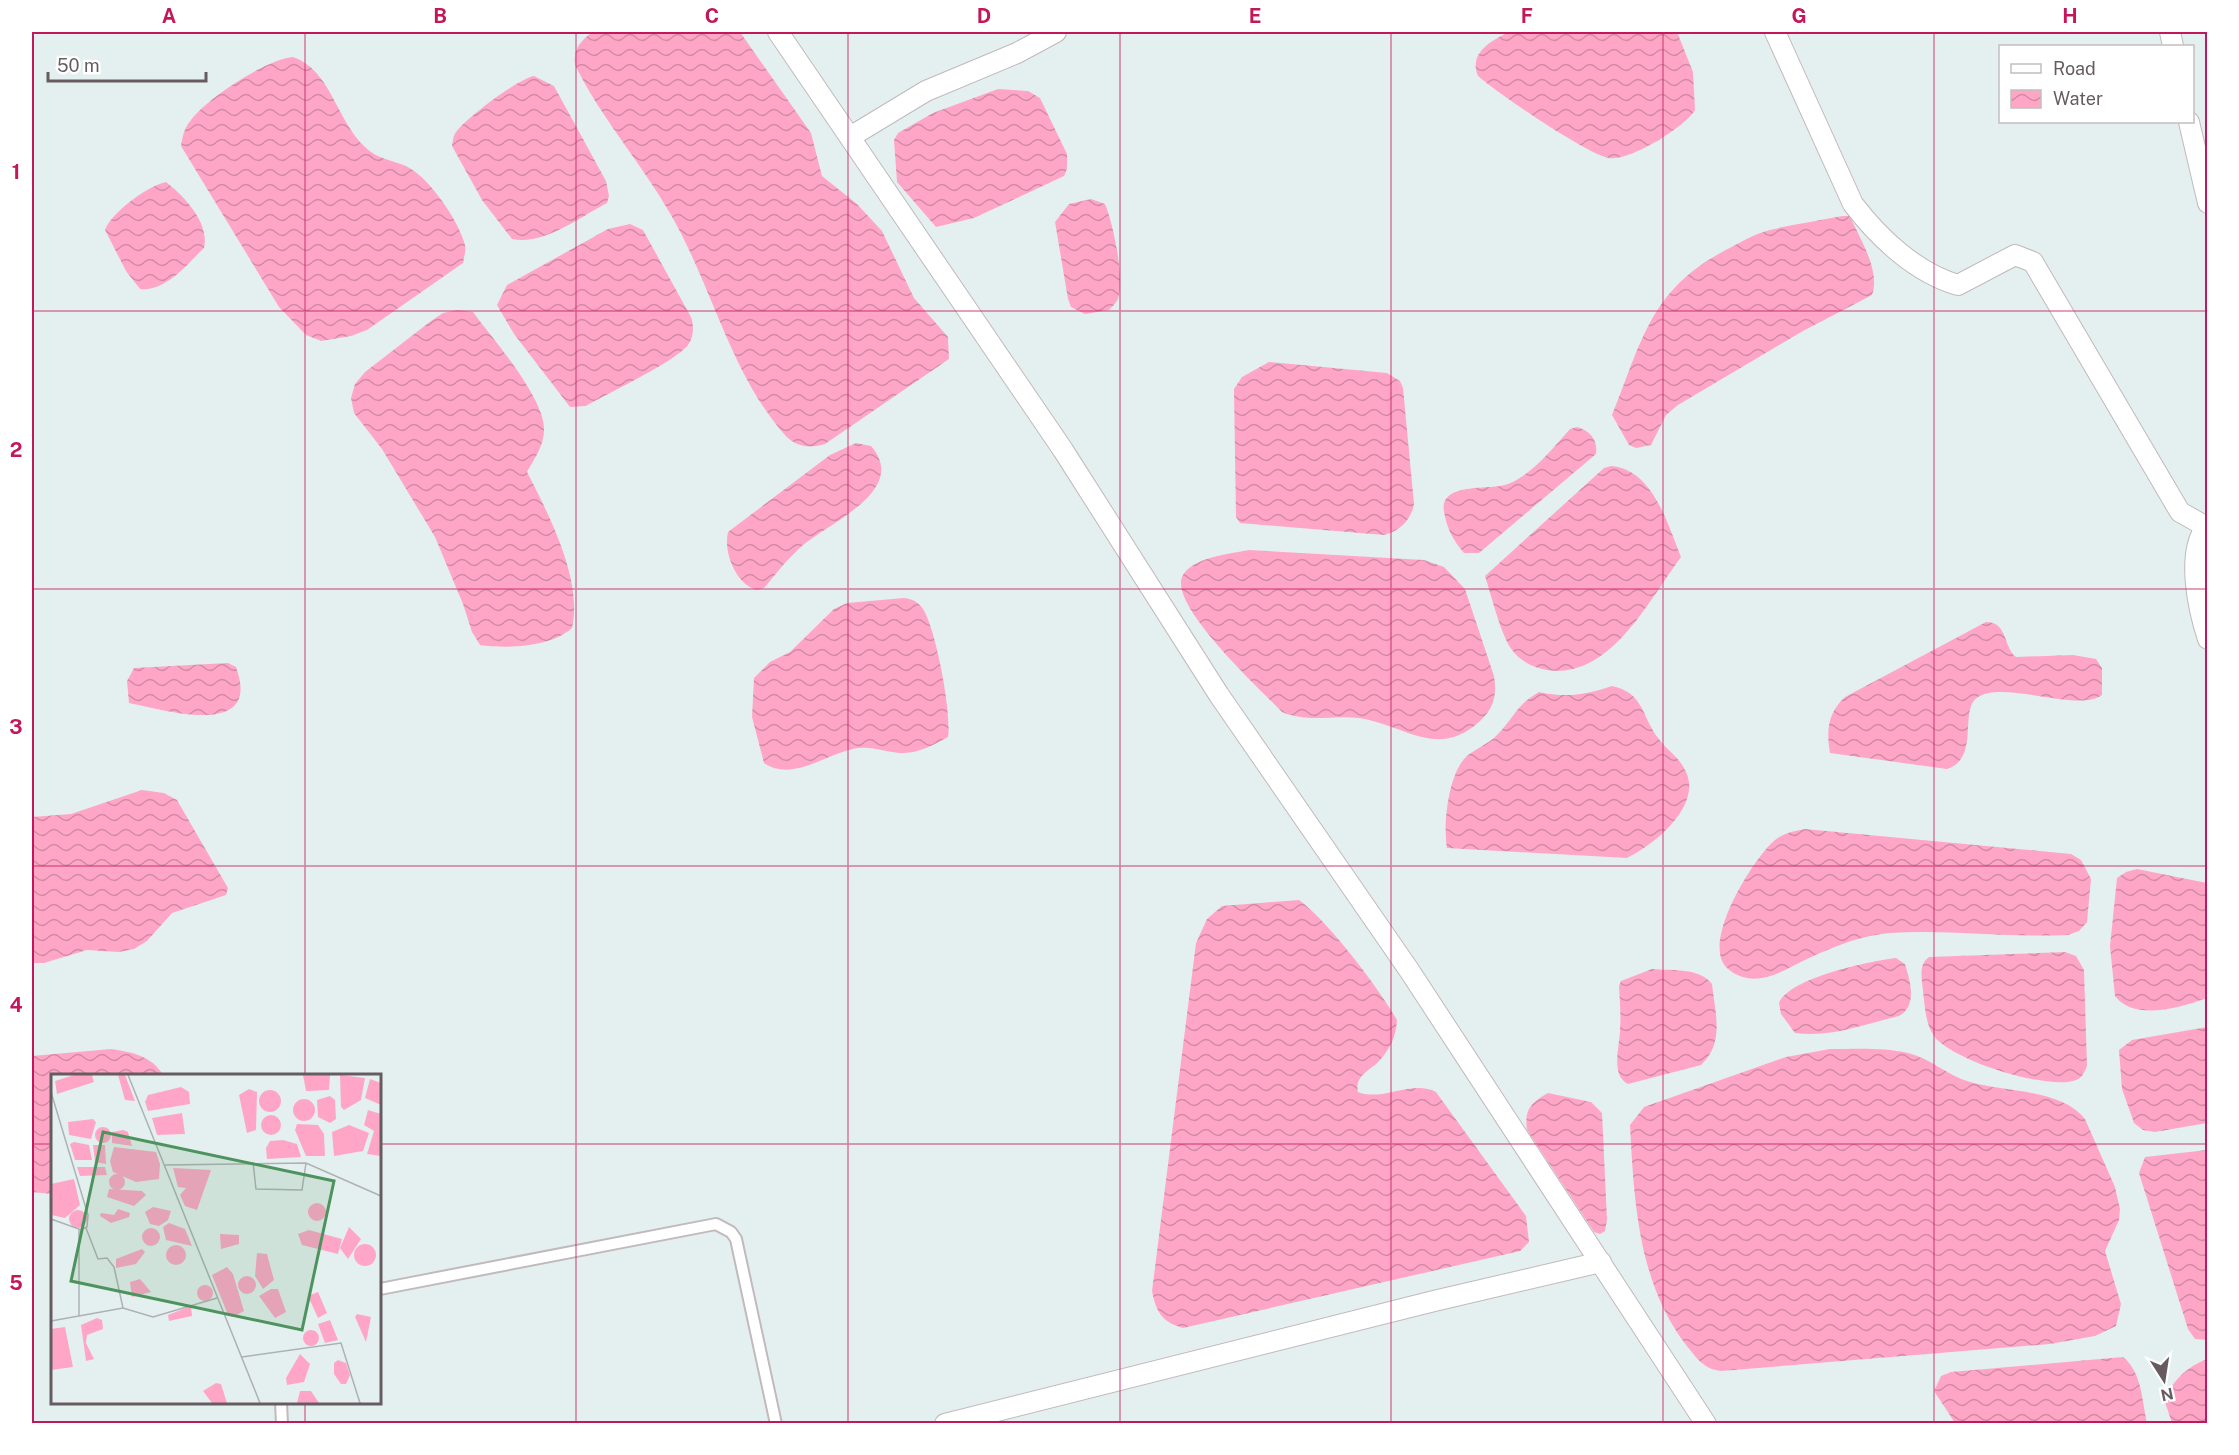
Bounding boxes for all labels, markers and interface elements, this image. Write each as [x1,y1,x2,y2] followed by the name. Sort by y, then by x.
[162,4,176,28] text: A
[433,4,447,28] text: B
[705,4,719,28] text: C
[977,4,991,28] text: D
[1249,4,1261,28] text: E
[1521,4,1533,28] text: F
[1791,4,1807,28] text: G
[2062,4,2078,28] text: H
[48,45,206,83] scale bar
[1999,45,2194,123] legend
[57,55,100,76] text: 50 m
[2053,58,2096,79] text: Road
[2053,88,2103,109] text: Water
[12,160,20,184] text: 1
[10,438,22,462] text: 2
[9,715,23,739] text: 3
[9,993,23,1017] text: 4
[51,1074,381,1404] inset map
[9,1271,23,1295] text: 5
[2134,1350,2194,1410] north arrow
[2159,1384,2175,1405] text: N

